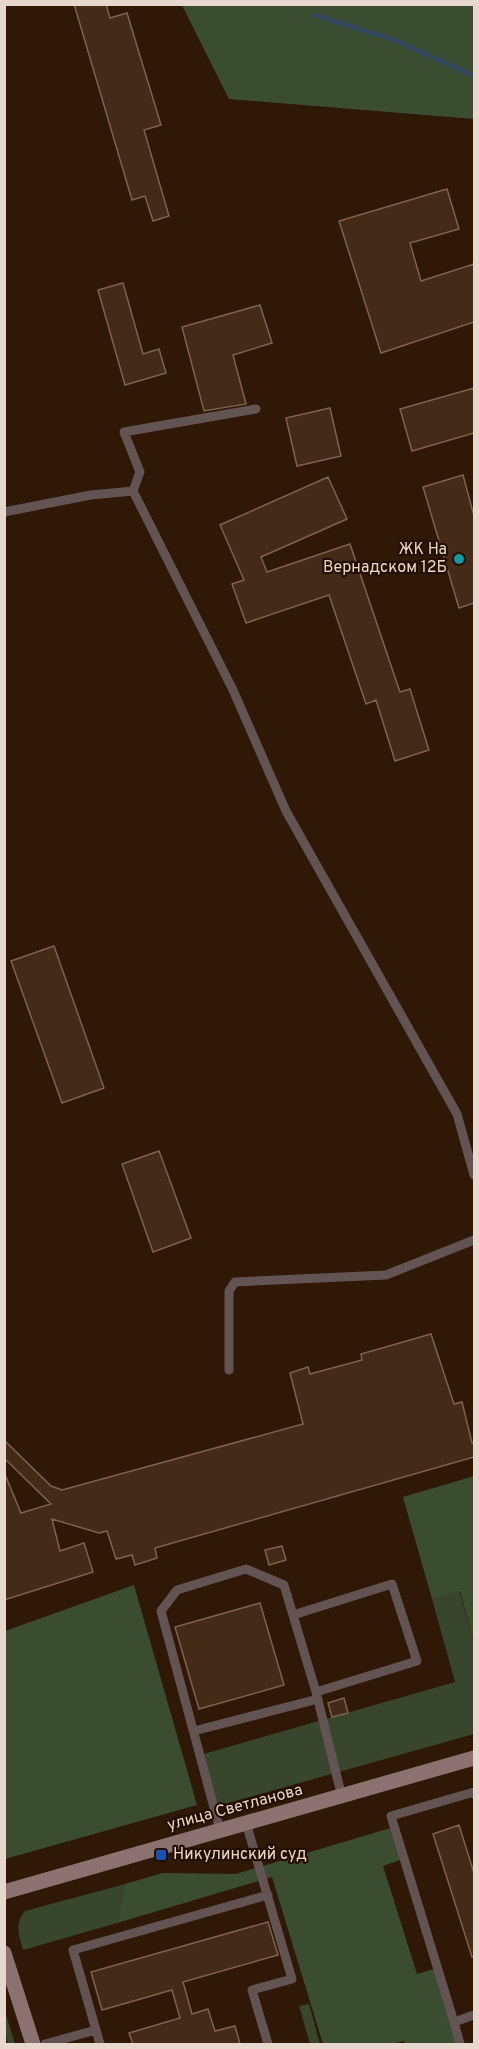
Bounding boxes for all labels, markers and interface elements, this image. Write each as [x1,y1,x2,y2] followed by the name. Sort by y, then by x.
[323,540,447,578] place label: ЖК На Вернадском 12Б
[452,552,466,566] marker: ЖК На Вернадском 12Б
[165,1780,305,1836] street label: улица Светланова
[173,1845,307,1865] place label: Никулинский суд
[154,1848,168,1862] marker: Никулинский суд

